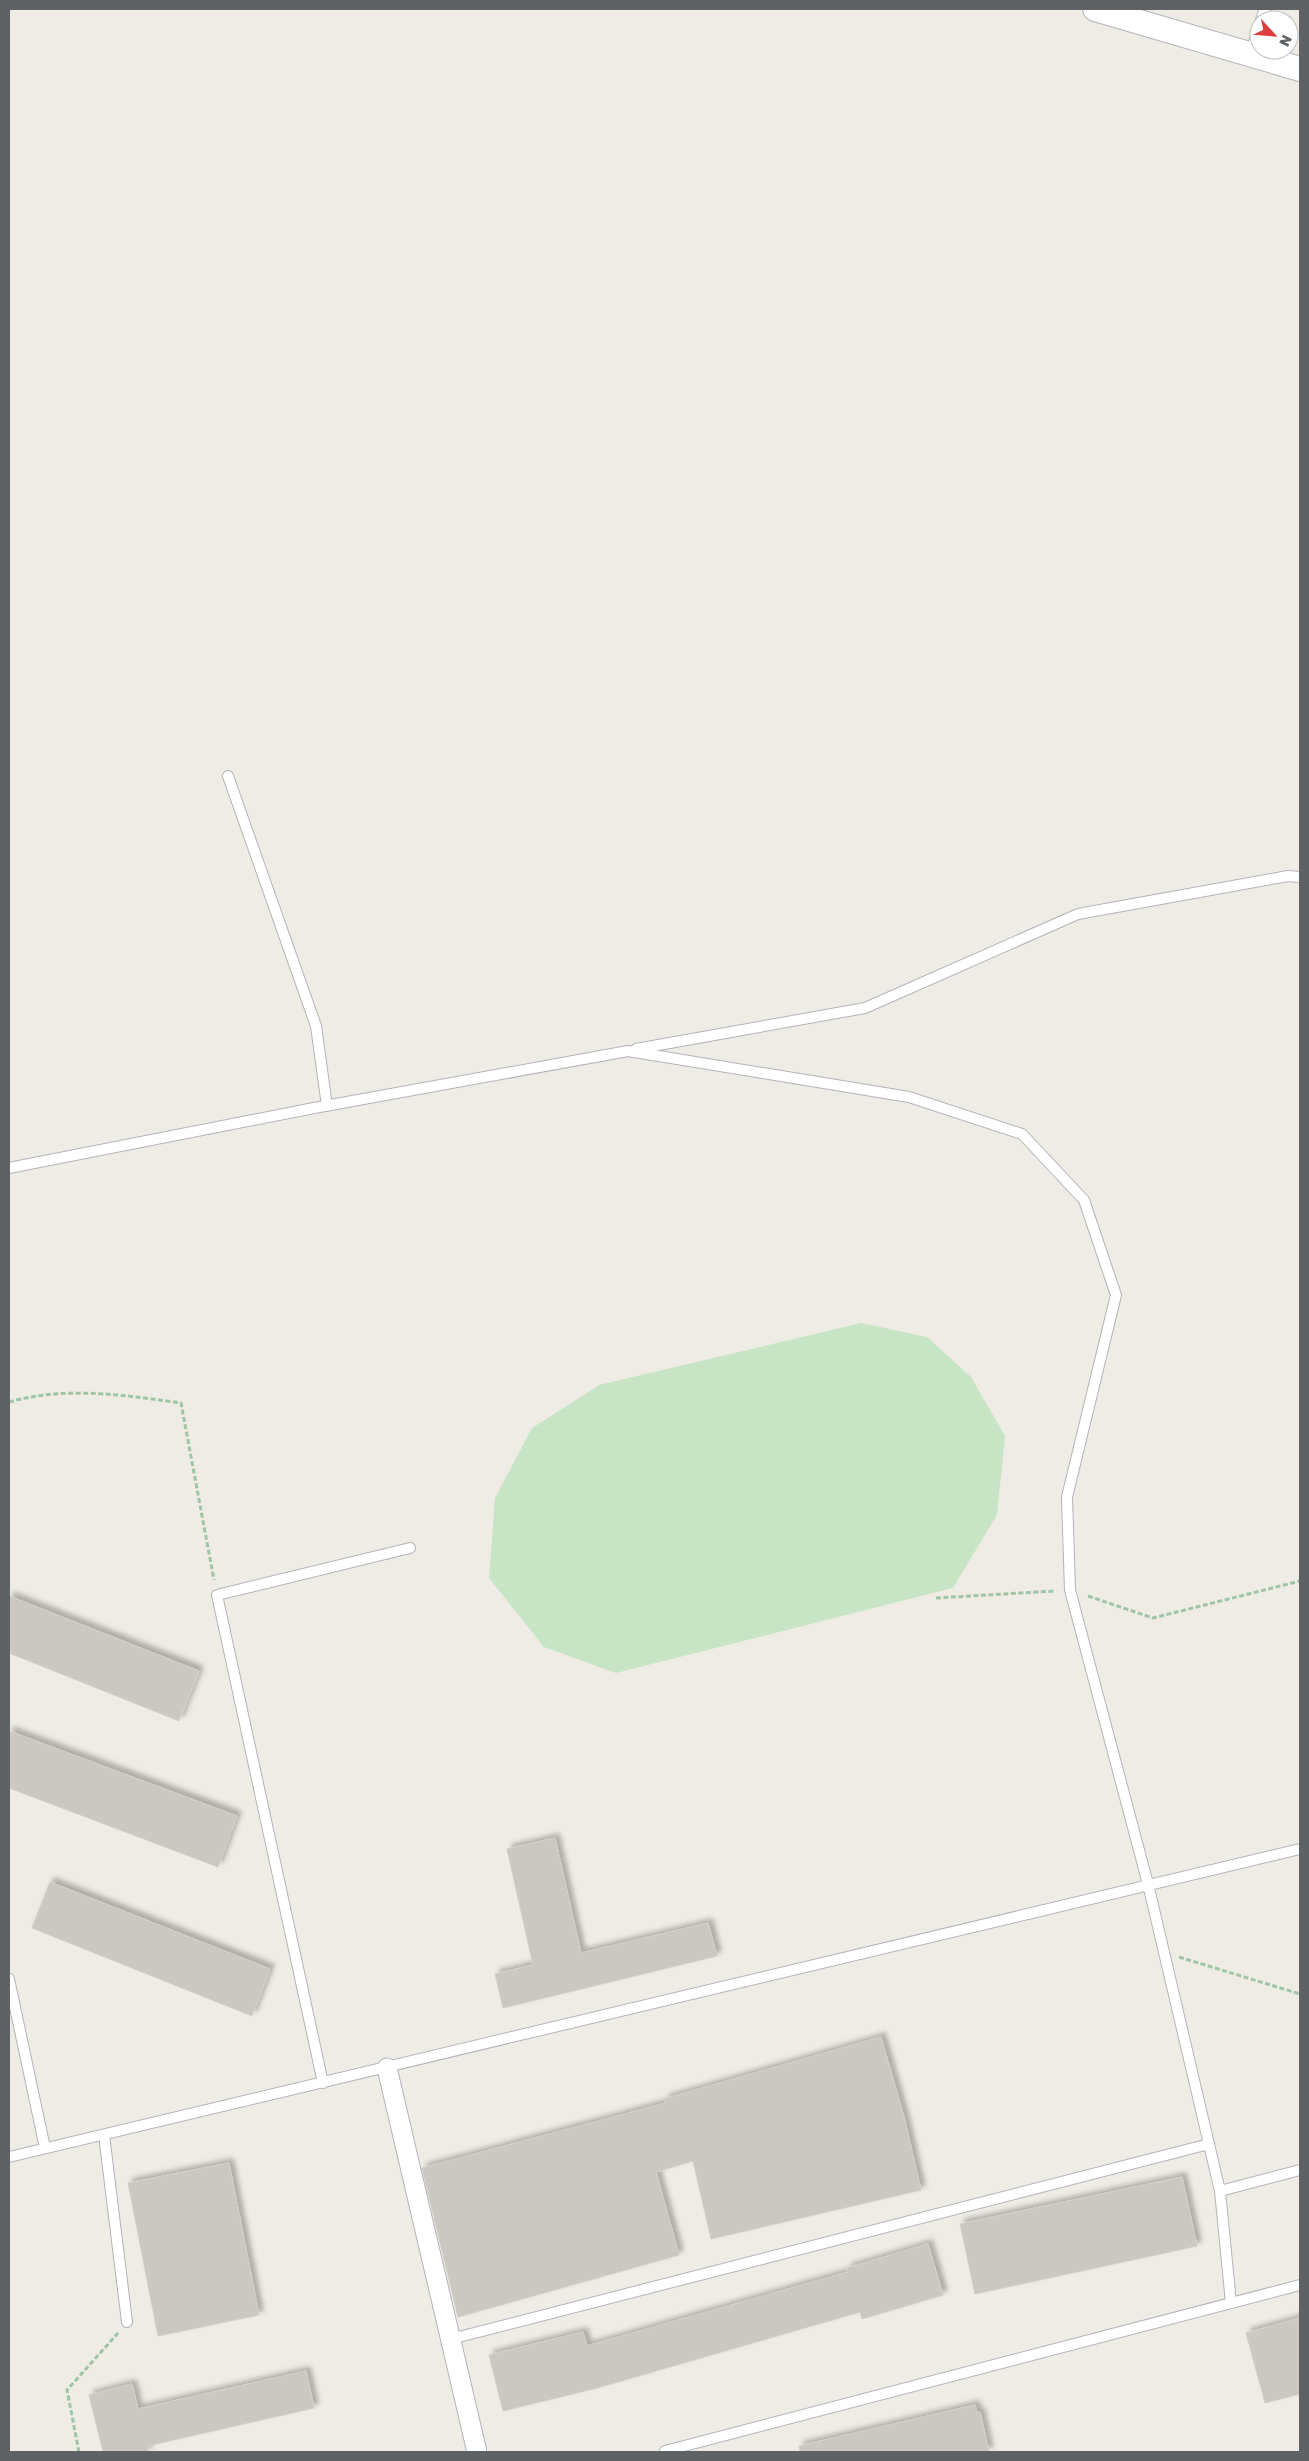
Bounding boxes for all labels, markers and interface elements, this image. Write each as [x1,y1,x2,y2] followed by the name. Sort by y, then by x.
[1249,10,1299,60] north arrow
[1276,32,1296,49] text: N

